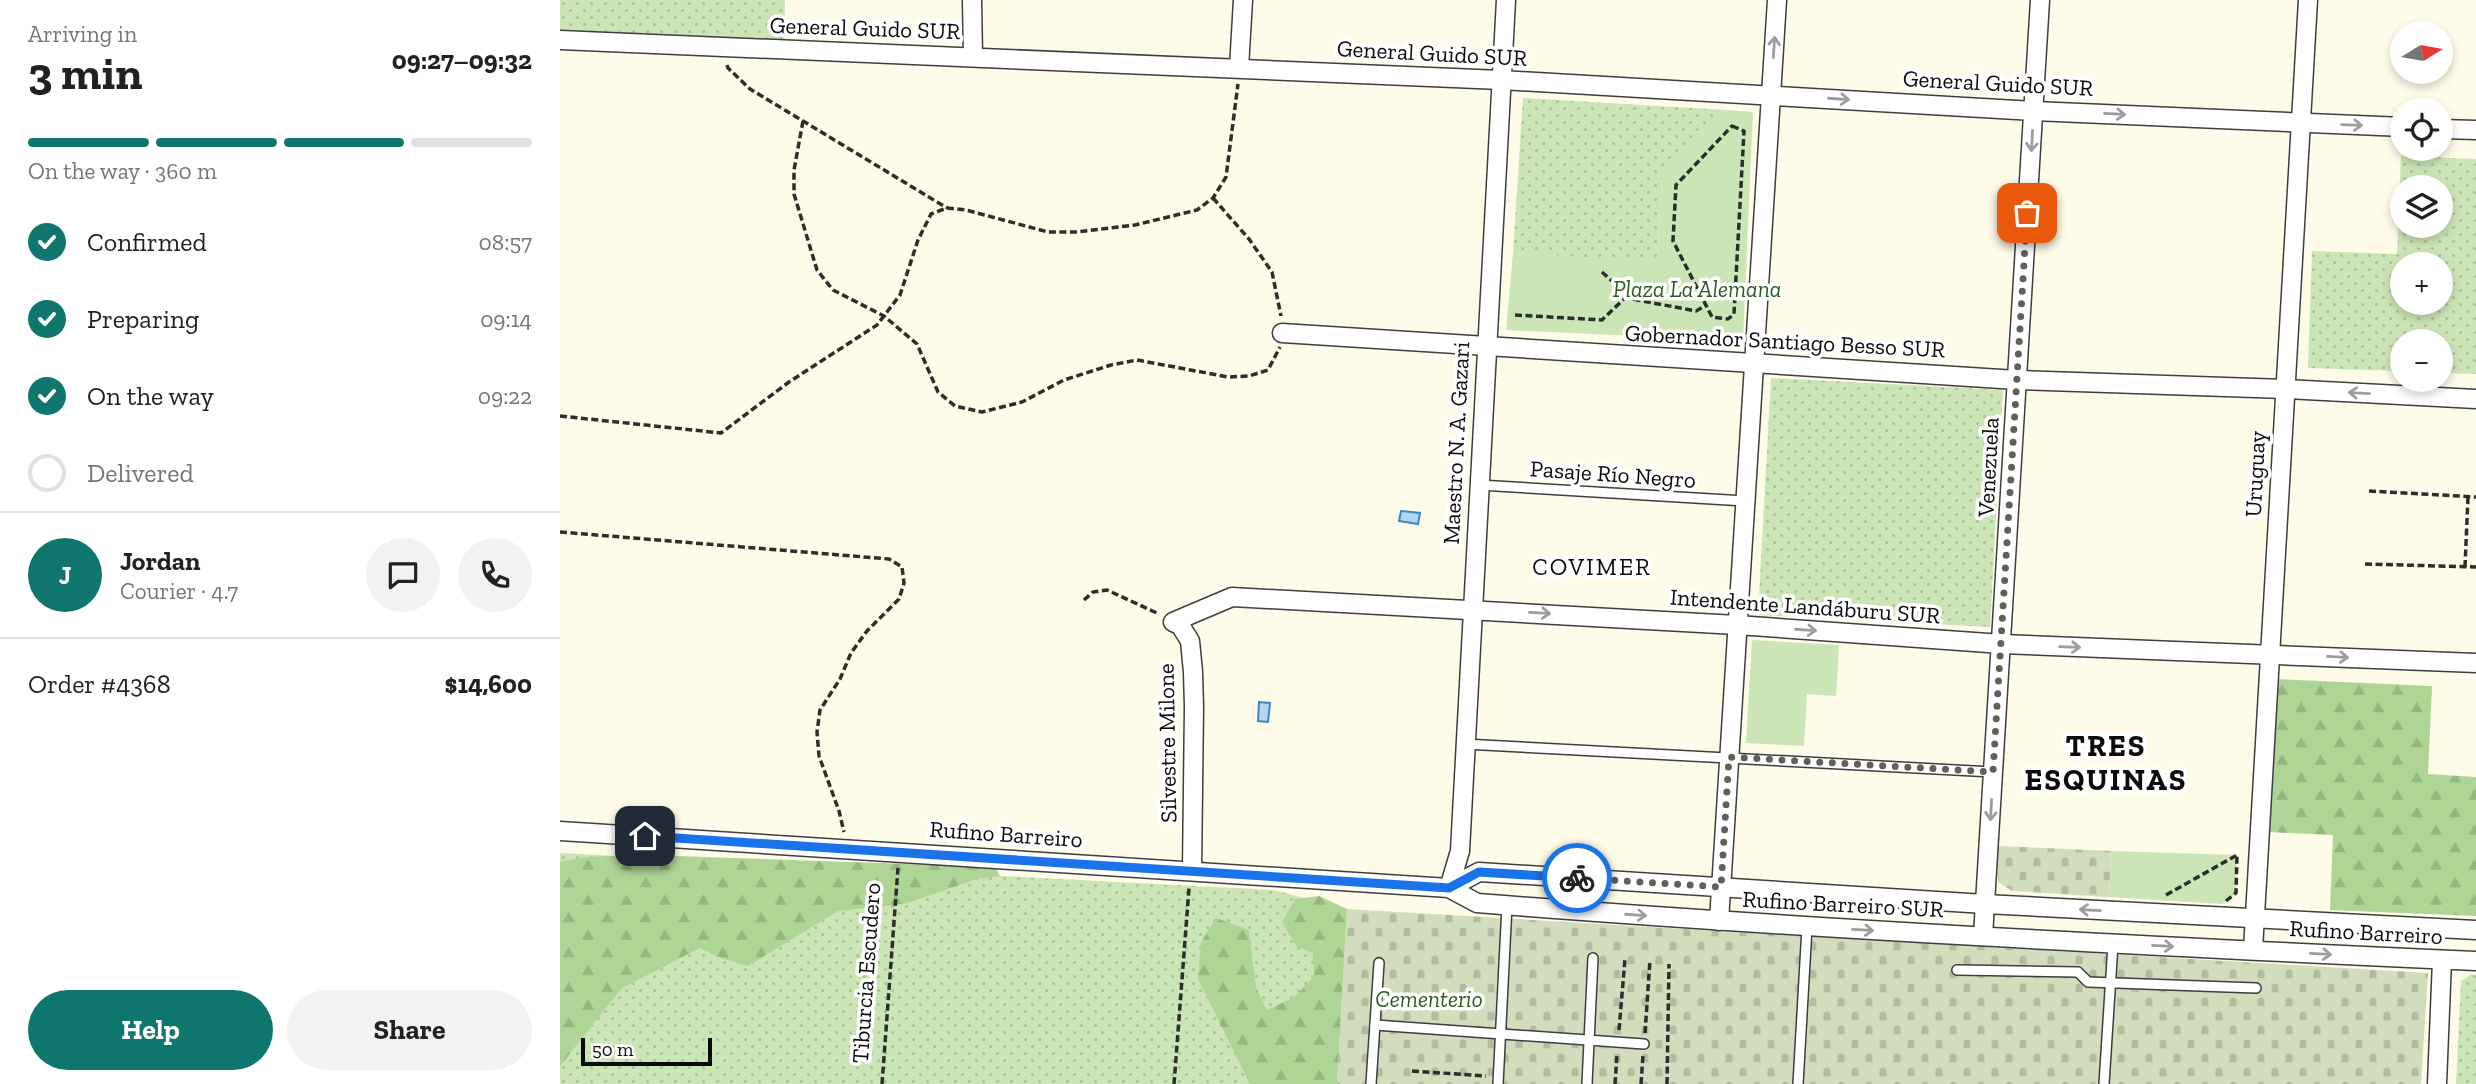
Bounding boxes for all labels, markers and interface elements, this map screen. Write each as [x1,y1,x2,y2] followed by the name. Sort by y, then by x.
[769,11,961,45] street label: General Guido SUR
[28,20,137,48] text: Arriving in
[2390,21,2454,84] north arrow
[2390,21,2453,392] map controls
[1336,34,1528,72] street label: General Guido SUR
[1768,36,1781,59] one-way arrow
[392,44,532,76] text: 09:27–09:32
[28,46,142,101] text: 3 min
[1902,64,2094,102] street label: General Guido SUR
[1827,92,1850,105] one-way arrow
[2390,98,2453,161] button: locate
[2103,107,2126,120] one-way arrow
[2340,118,2363,131] one-way arrow
[2025,130,2038,153] one-way arrow
[28,157,217,185] text: On the way · 360 m
[2390,175,2453,238] button: layers
[1997,183,2057,243] pin
[2008,194,2046,232] icon: bag
[28,223,66,261] icon: check
[87,226,207,258] text: Confirmed
[479,228,532,256] text: 08:57
[2390,252,2453,315] button: +
[1613,275,1781,303] park label: Plaza La Alemana
[28,300,66,338] icon: check
[87,303,199,335] text: Preparing
[480,305,532,333] text: 09:14
[1624,319,1946,363] street label: Gobernador Santiago Besso SUR
[2390,329,2453,392] button: −
[1437,341,1475,545] street label: Maestro N. A. Gazari
[28,377,66,415] icon: check
[87,380,214,412] text: On the way
[478,382,532,410] text: 09:22
[2348,386,2371,399] one-way arrow
[1971,416,2005,519] street label: Venezuela
[2239,430,2271,518] street label: Uruguay
[1529,454,1697,494] street label: Pasaje Río Negro
[87,457,194,489] text: Delivered
[366,538,440,612] button: chat
[458,538,532,612] button: phone
[120,545,200,577] text: Jordan
[1532,552,1652,581] district label: COVIMER
[59,559,71,591] text: J
[120,577,238,605] text: Courier · 4.7
[1669,583,1941,629] street label: Intendente Landáburu SUR
[1528,607,1550,620] one-way arrow
[1794,624,1816,637] one-way arrow
[2058,640,2081,653] one-way arrow
[2326,651,2349,664] one-way arrow
[1152,663,1182,823] street label: Silvestre Milone
[28,668,171,700] text: Order #4368
[445,668,532,700] text: $14,600
[2024,728,2188,798] district label: TRES ESQUINAS
[1984,799,1997,821] one-way arrow
[615,806,675,866] pin
[928,815,1084,853] street label: Rufino Barreiro
[626,817,664,855] icon: home
[1542,843,1612,913] courier
[1558,859,1596,897] icon: bike
[846,882,886,1064] street label: Tiburcia Escudero
[1742,885,1944,923] street label: Rufino Barreiro SUR
[2079,903,2102,916] one-way arrow
[1624,909,1647,922] one-way arrow
[2289,914,2443,950] street label: Rufino Barreiro
[1851,923,1874,936] one-way arrow
[2152,940,2175,953] one-way arrow
[2310,948,2333,961] one-way arrow
[1375,985,1483,1013] park label: Cementerio
[28,990,273,1070] button: Help
[287,990,532,1070] button: Share
[581,1035,712,1067] scale bar
[592,1038,633,1061] text: 50 m

